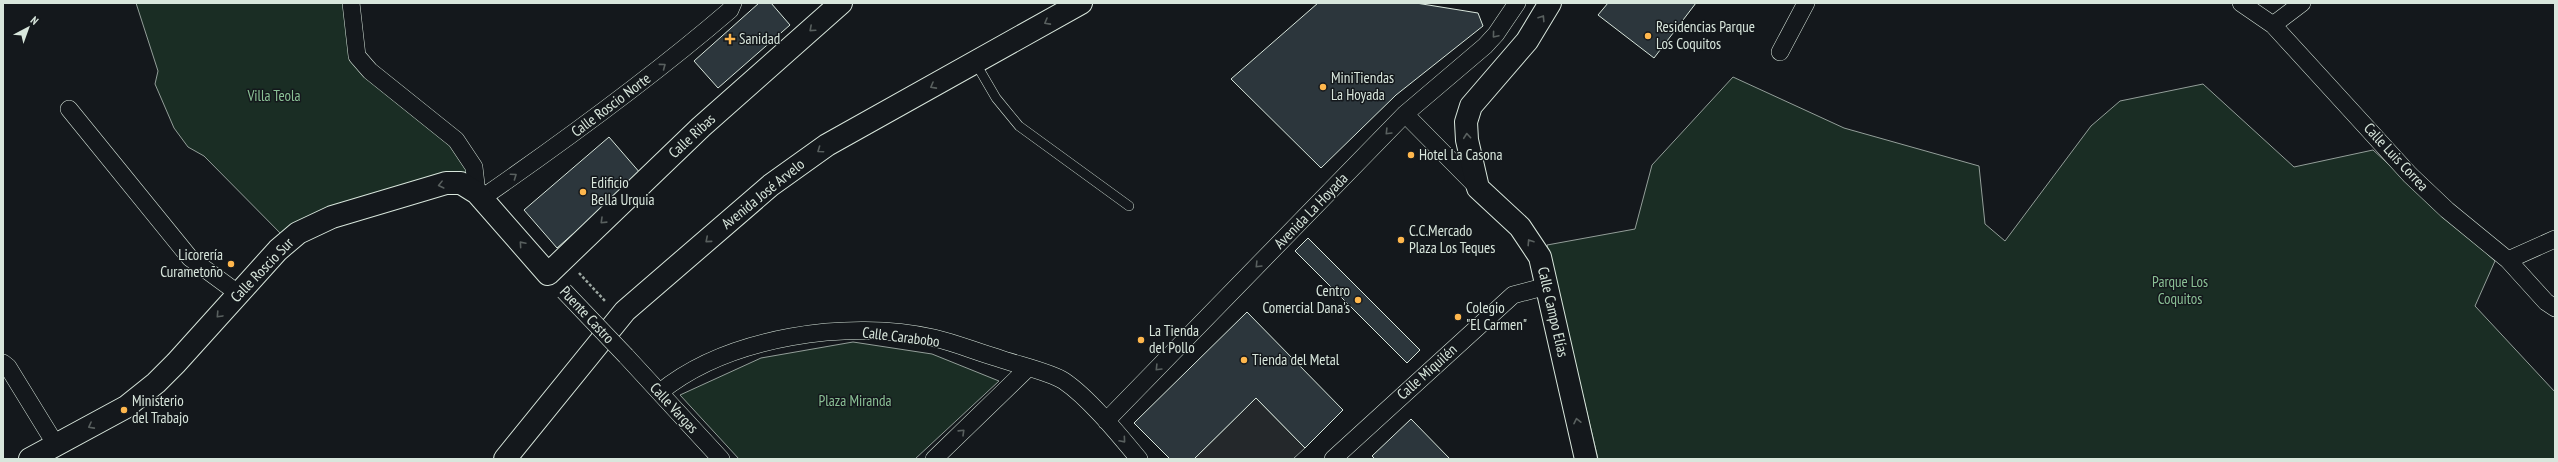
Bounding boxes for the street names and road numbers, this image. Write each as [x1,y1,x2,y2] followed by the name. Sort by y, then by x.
[567,69,654,141] street label: Calle Roscio Norte
[664,109,719,162] street label: Calle Ribas
[2360,119,2433,195] street label: Calle Luis Correa
[717,154,808,233] street label: Avenida José Arvelo
[1270,169,1351,252] street label: Avenida La Hoyada
[226,233,298,306] street label: Calle Roscio Sur
[1534,265,1573,359] street label: Calle Campo Elías
[556,282,619,347] street label: Puente Castro
[861,322,941,351] street label: Calle Carabobo
[1393,340,1461,404] street label: Calle Miquilén
[646,378,703,437] street label: Calle Vargas

